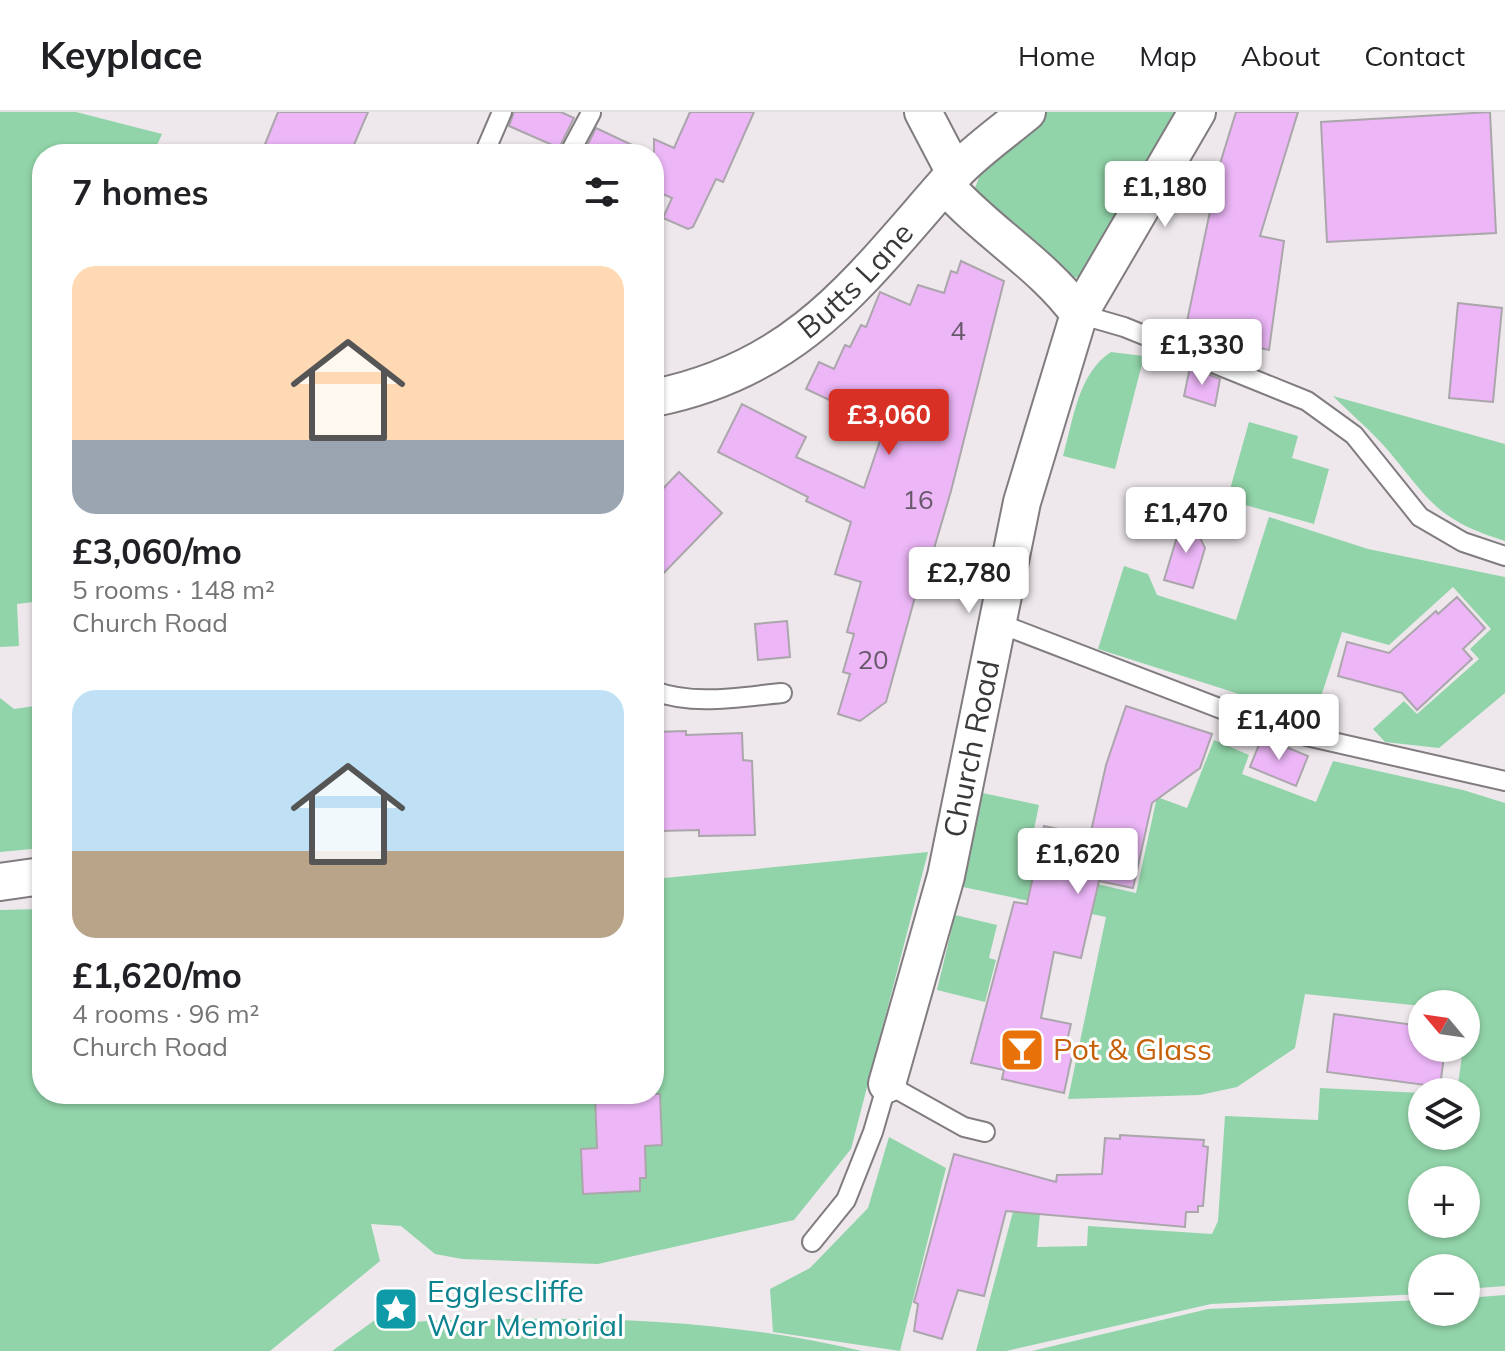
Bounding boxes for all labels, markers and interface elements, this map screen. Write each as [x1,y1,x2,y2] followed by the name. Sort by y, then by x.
[40,31,203,79] text: Keyplace
[1018,38,1095,73] text: Home
[1139,38,1197,73] text: Map
[1241,38,1320,73] text: About
[1364,38,1465,73] text: Contact
[1100,161,1230,229] pin: £1,180
[580,170,624,214] icon: filters
[1123,170,1207,203] text: £1,180
[72,171,209,214] text: 7 homes
[790,214,921,347] street label: Butts Lane
[950,314,966,347] house number: 4
[276,318,420,462] icon: home
[1137,319,1267,387] pin: £1,330
[1160,328,1244,361] text: £1,330
[824,389,954,457] pin: £3,060
[847,398,931,431] text: £3,060
[902,483,934,516] house number: 16
[1121,487,1251,555] pin: £1,470
[1144,496,1228,529] text: £1,470
[72,530,242,573] text: £3,060/mo
[904,547,1034,615] pin: £2,780
[927,556,1011,589] text: £2,780
[72,573,275,606] text: 5 rooms · 148 m²
[72,606,228,639] text: Church Road
[857,643,889,676] house number: 20
[934,657,1007,841] street label: Church Road
[1214,694,1344,762] pin: £1,400
[1237,703,1321,736] text: £1,400
[276,742,420,886] icon: home
[1013,828,1143,896] pin: £1,620
[1036,837,1120,870] text: £1,620
[72,954,242,997] text: £1,620/mo
[1408,990,1480,1062] north arrow
[1408,990,1480,1326] map controls
[72,997,259,1030] text: 4 rooms · 96 m²
[998,1026,1046,1074] bar icon: Pot & Glass
[72,1030,228,1063] text: Church Road
[1053,1030,1212,1068] place label: Pot & Glass
[1408,1078,1480,1150] button: layers
[1408,1166,1480,1238] button: +
[1408,1254,1480,1326] button: −
[427,1272,624,1344] place label: Egglescliffe War Memorial
[372,1285,420,1333] place icon: Egglescliffe War Memorial

